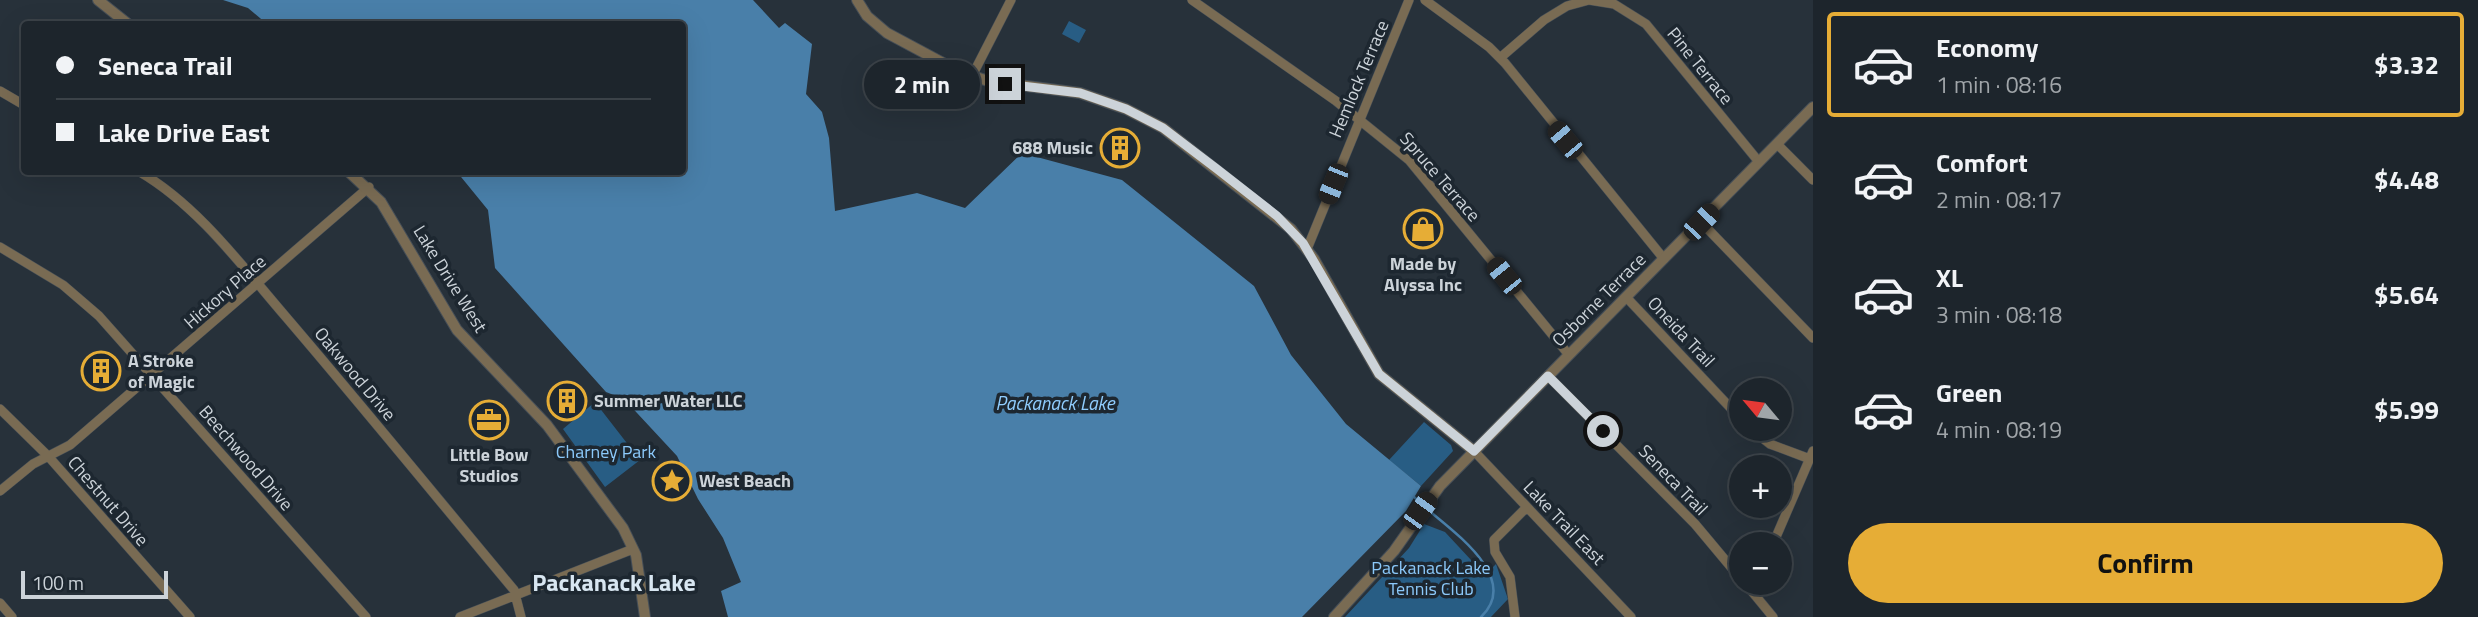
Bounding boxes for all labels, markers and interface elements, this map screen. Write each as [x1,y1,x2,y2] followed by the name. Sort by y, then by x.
[1322,16,1395,142] street label: Hemlock Terrace
[1661,21,1740,110] street label: Pine Terrace
[1936,28,2038,67] text: Economy
[1852,33,1915,96] icon: car
[2374,45,2439,84] text: $3.32
[98,46,233,85] text: Seneca Trail
[865,60,981,108] callout: 2 min
[894,67,950,102] text: 2 min
[1936,67,2062,102] text: 1 min · 08:16
[989,68,1021,100] route end
[98,113,270,152] text: Lake Drive East
[1544,117,1587,163] car
[1394,126,1487,227] street label: Spruce Terrace
[1099,127,1141,169] building icon: 688 Music
[1012,134,1093,161] place label: 688 Music
[1936,143,2028,182] text: Comfort
[1852,148,1915,211] icon: car
[2374,160,2439,199] text: $4.48
[1316,161,1351,207] car
[1936,182,2062,217] text: 2 min · 08:17
[1679,200,1724,244] car
[1402,208,1444,250] shop icon: Made by Alyssa Inc
[407,220,494,338] street label: Lake Drive West
[1545,246,1652,353] street label: Osborne Terrace
[178,248,272,335] street label: Hickory Place
[1384,250,1462,298] place label: Made by Alyssa Inc
[1483,253,1526,299] car
[1936,258,1963,297] text: XL
[1852,263,1915,326] icon: car
[2374,275,2439,314] text: $5.64
[1641,290,1721,373] street label: Oneida Trail
[1936,297,2062,332] text: 3 min · 08:18
[308,321,403,426] street label: Oakwood Drive
[128,347,195,395] place label: A Stroke of Magic
[80,350,122,392] building icon: A Stroke of Magic
[1936,373,2002,412] text: Green
[1729,378,1792,441] north arrow
[1729,378,1792,595] map controls
[1852,378,1915,441] icon: car
[546,380,588,422] building icon: Summer Water LLC
[594,387,743,414] place label: Summer Water LLC
[995,388,1116,417] water label: Packanack Lake
[2374,390,2439,429] text: $5.99
[193,399,300,516] street label: Beechwood Drive
[468,399,510,441] office icon: Little Bow Studios
[1936,412,2062,447] text: 4 min · 08:19
[1587,415,1619,447] route start
[556,438,657,465] park label: Charney Park
[1632,438,1714,521] street label: Seneca Trail
[450,441,528,489] place label: Little Bow Studios
[61,450,155,552] street label: Chestnut Drive
[1729,455,1792,518] button: +
[651,460,693,502] place icon: West Beach
[699,467,791,494] place label: West Beach
[1517,474,1612,571] street label: Lake Trail East
[1400,488,1441,534] car
[1848,523,2443,603] button: Confirm
[1729,532,1792,595] button: −
[1371,554,1491,602] park label: Packanack Lake Tennis Club
[532,564,696,600] district label: Packanack Lake
[21,568,168,600] scale bar
[32,568,84,597] text: 100 m

